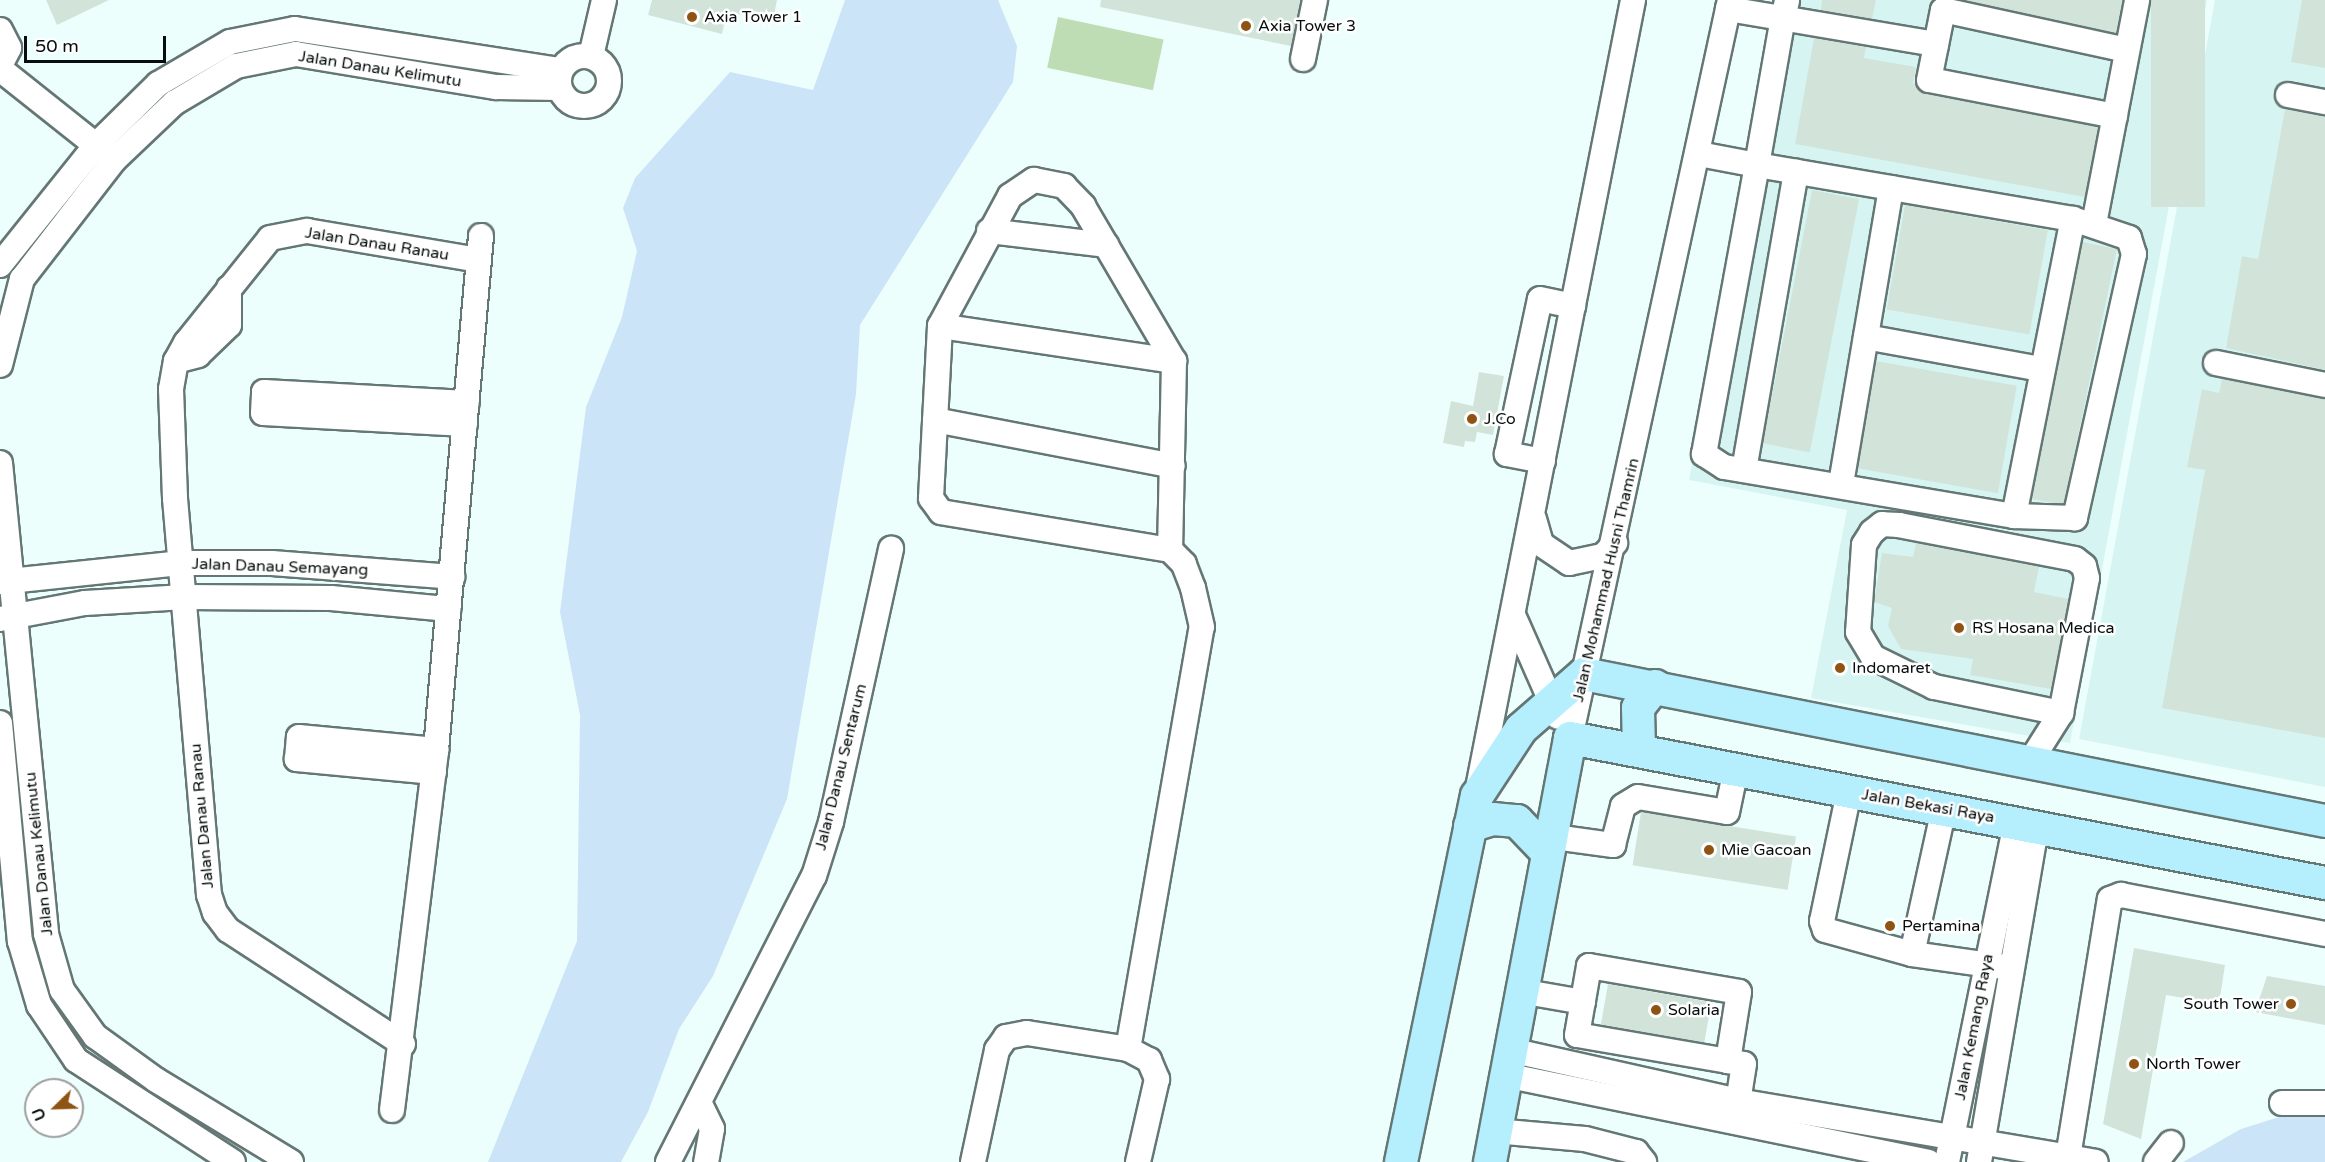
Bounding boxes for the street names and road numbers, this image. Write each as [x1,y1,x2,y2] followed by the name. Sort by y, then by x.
[297,47,463,91] street label: Jalan Danau Kelimutu
[304,223,450,265] street label: Jalan Danau Ranau
[1569,456,1643,704] street label: Jalan Mohammad Husni Thamrin
[191,554,369,580] street label: Jalan Danau Semayang
[811,682,871,852] street label: Jalan Danau Sentarum
[186,743,218,889] street label: Jalan Danau Ranau
[21,771,57,937] street label: Jalan Danau Kelimutu
[1860,785,1996,827] street label: Jalan Bekasi Raya
[1950,952,1998,1102] street label: Jalan Kemang Raya

